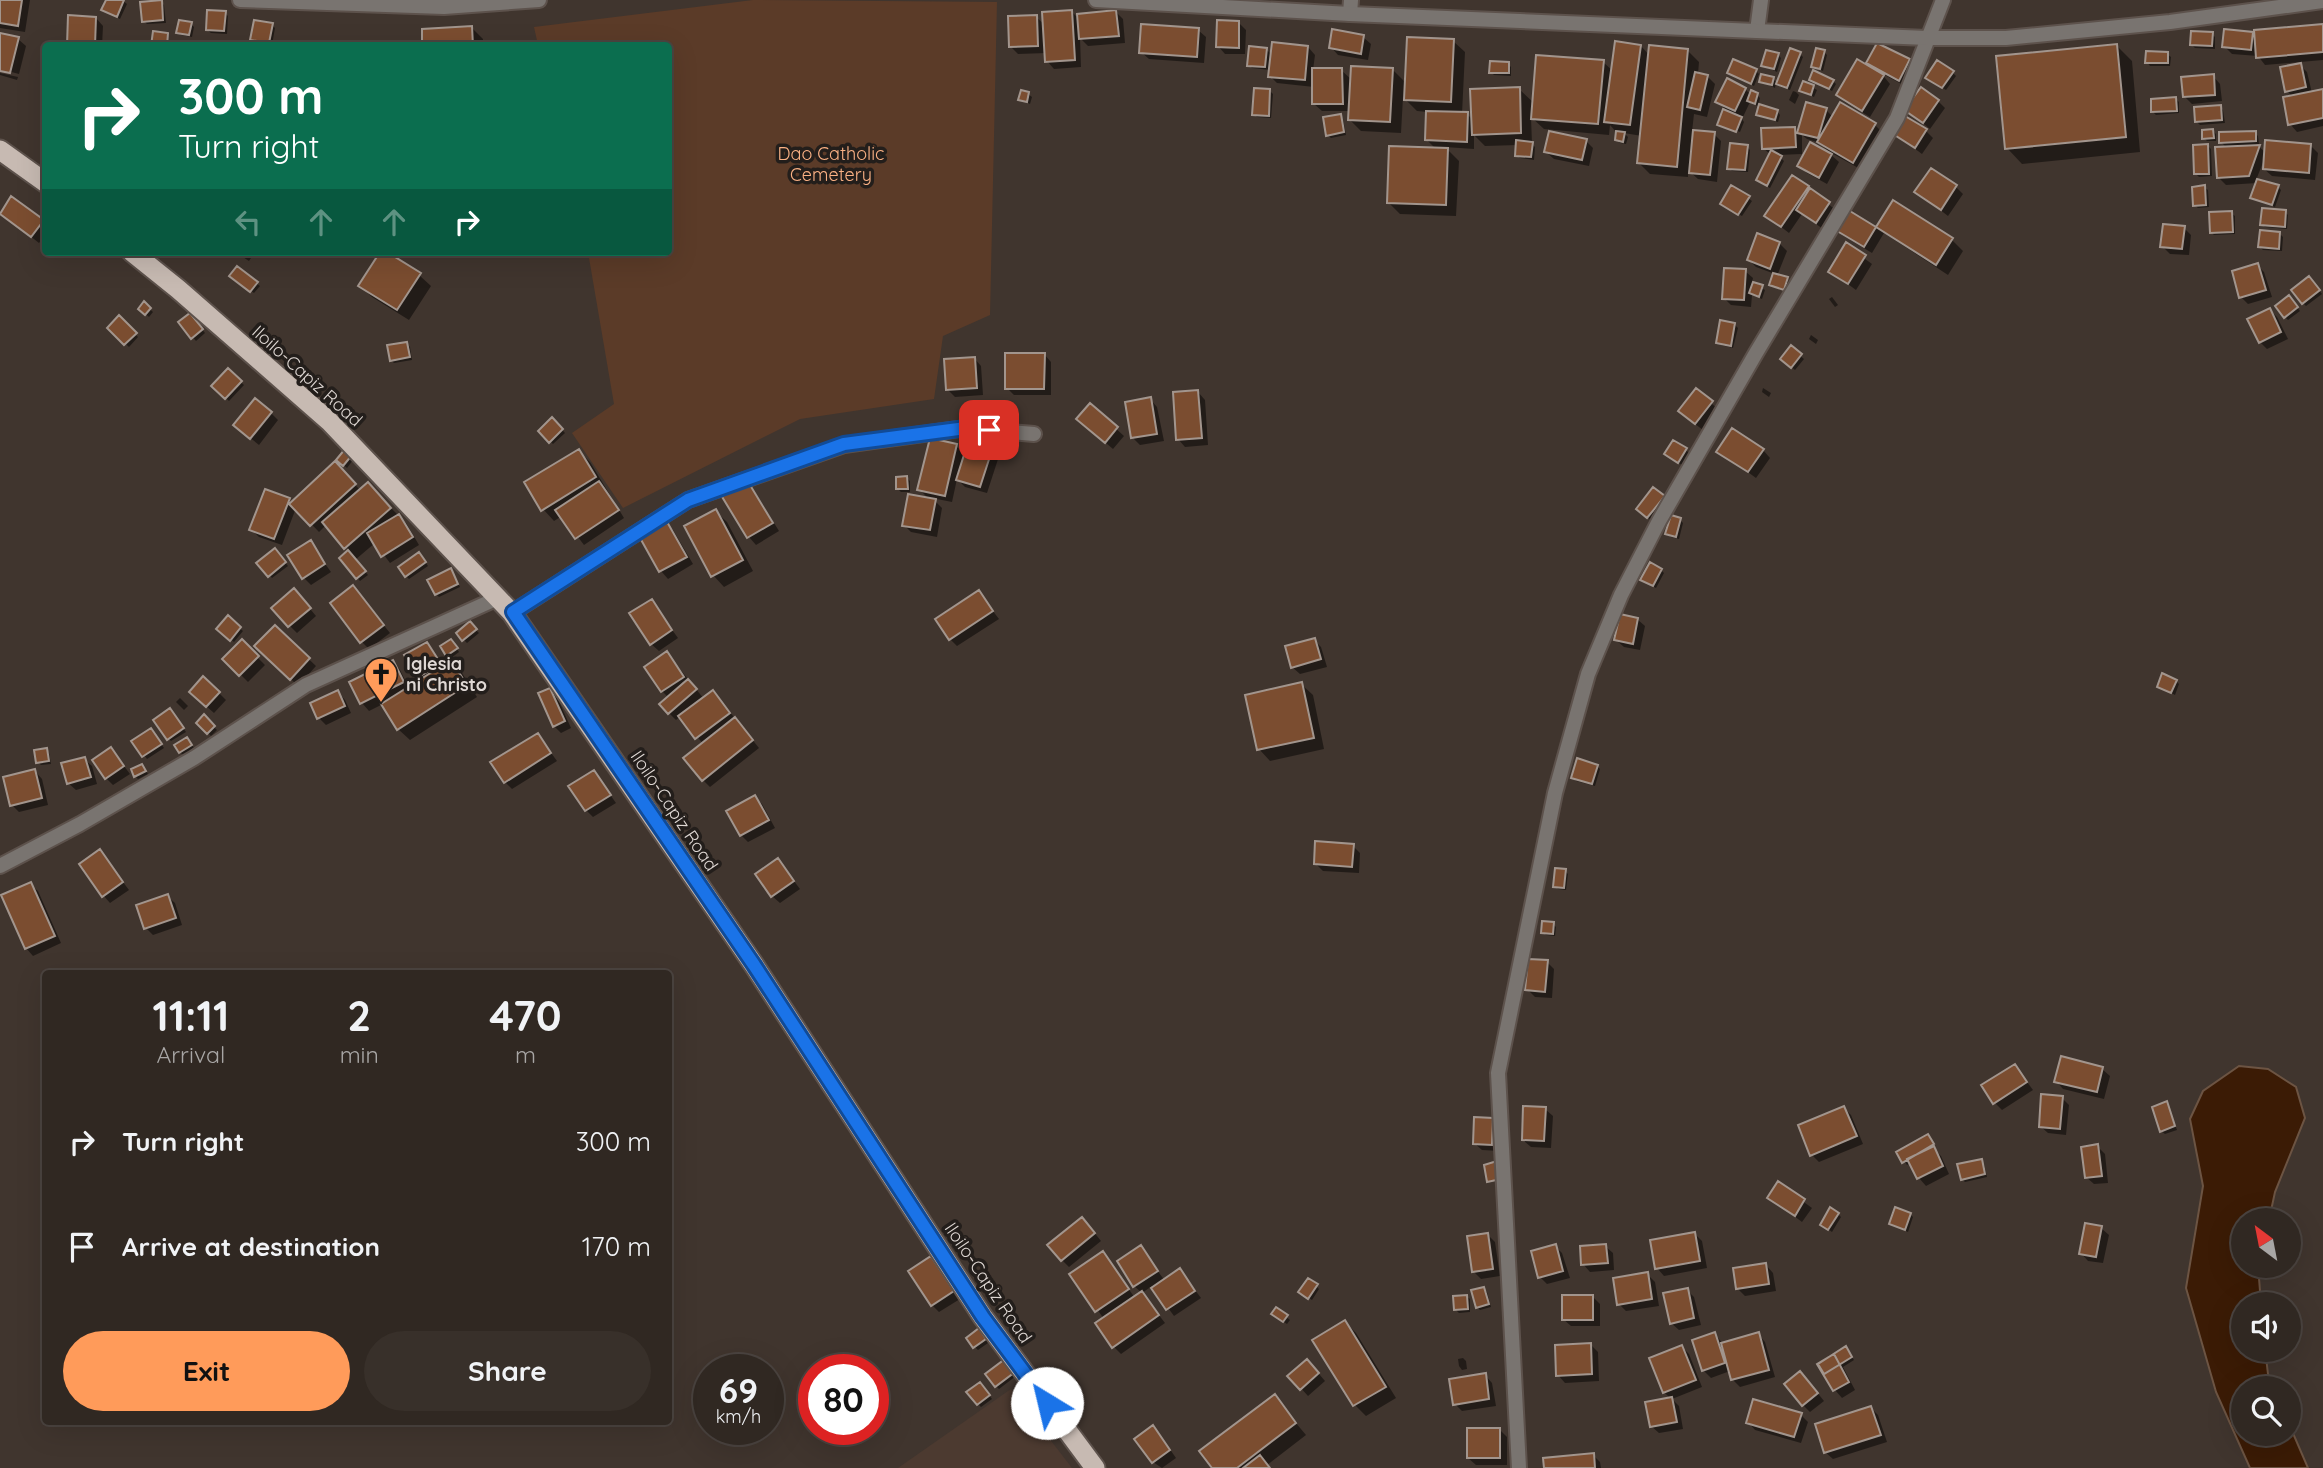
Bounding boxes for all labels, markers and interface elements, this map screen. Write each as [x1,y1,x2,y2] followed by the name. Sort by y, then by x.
[178,65,323,126] text: 300 m
[63,70,154,161] icon: right
[178,126,319,166] text: Turn right
[778,142,884,186] park label: Dao Catholic Cemetery
[229,203,267,241] icon: left
[302,203,340,241] icon: ahead
[375,203,413,241] icon: ahead
[448,203,486,241] icon: right
[247,320,367,431] street label: Iloilo-Capiz Road
[959,400,1019,460] pin
[970,411,1008,449] icon: arrive
[406,652,487,696] place label: Iglesia ni Christo
[362,655,400,704] church icon: Iglesia ni Christo
[626,746,723,875] street label: Iloilo-Capiz Road
[152,989,229,1042] text: 11:11
[347,989,371,1042] text: 2
[489,989,562,1042] text: 470
[156,1040,225,1069] text: Arrival
[340,1040,379,1069] text: min
[515,1040,536,1069] text: m
[63,1123,101,1161] icon: right
[122,1125,244,1158] text: Turn right
[576,1125,651,1158] text: 300 m
[2231,1208,2301,1278] north arrow
[2231,1208,2301,1446] map controls
[940,1218,1037,1347] street label: Iloilo-Capiz Road
[63,1228,101,1266] icon: arrive
[122,1230,380,1263] text: Arrive at destination
[582,1230,651,1263] text: 170 m
[2231,1292,2301,1362] button: sound
[63,1331,350,1411] button: Exit
[364,1331,651,1411] button: Share
[798,1354,889,1445] speed limit sign: 80
[1010,1366,1084,1440] position arrow
[719,1368,758,1412] text: 69
[2231,1376,2301,1446] button: search
[716,1405,761,1428] text: km/h

